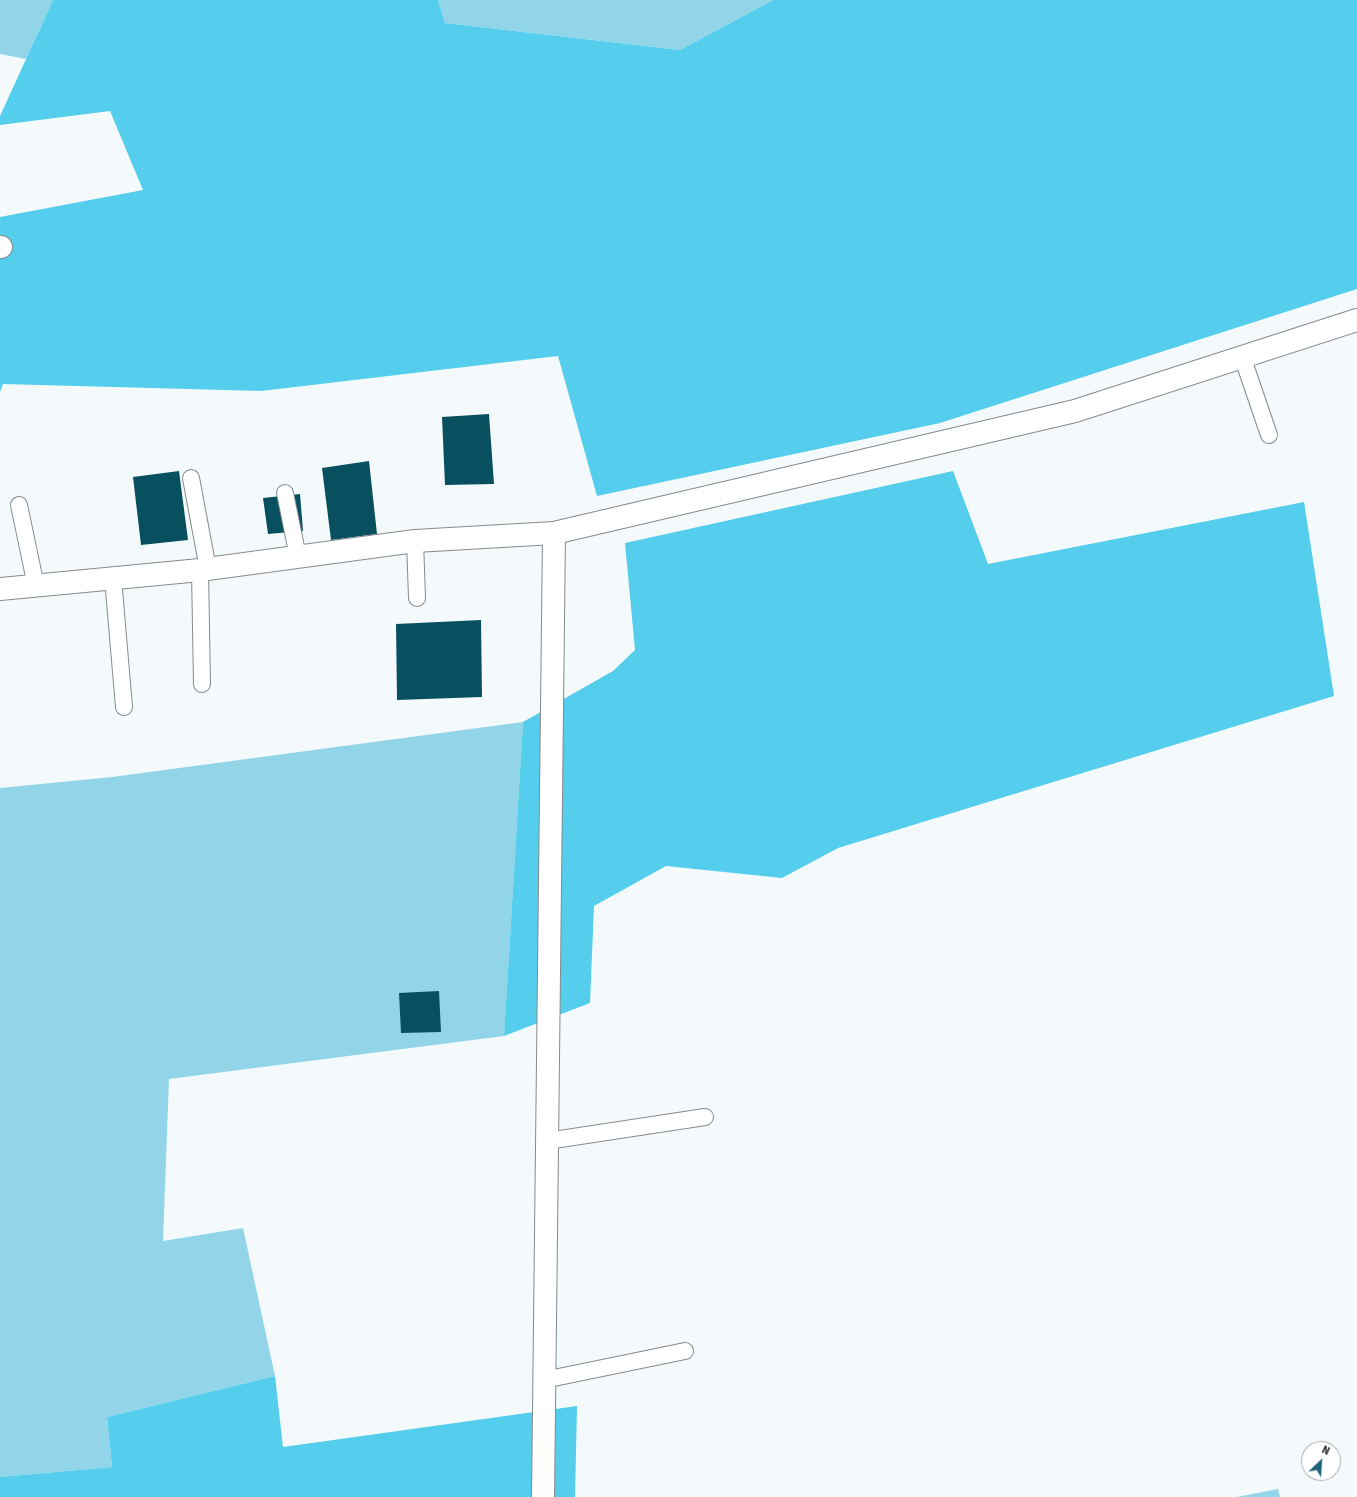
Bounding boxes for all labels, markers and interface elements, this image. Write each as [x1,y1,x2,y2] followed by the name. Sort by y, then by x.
[1301,1441,1341,1481] north arrow
[1319,1442,1332,1459] text: N

